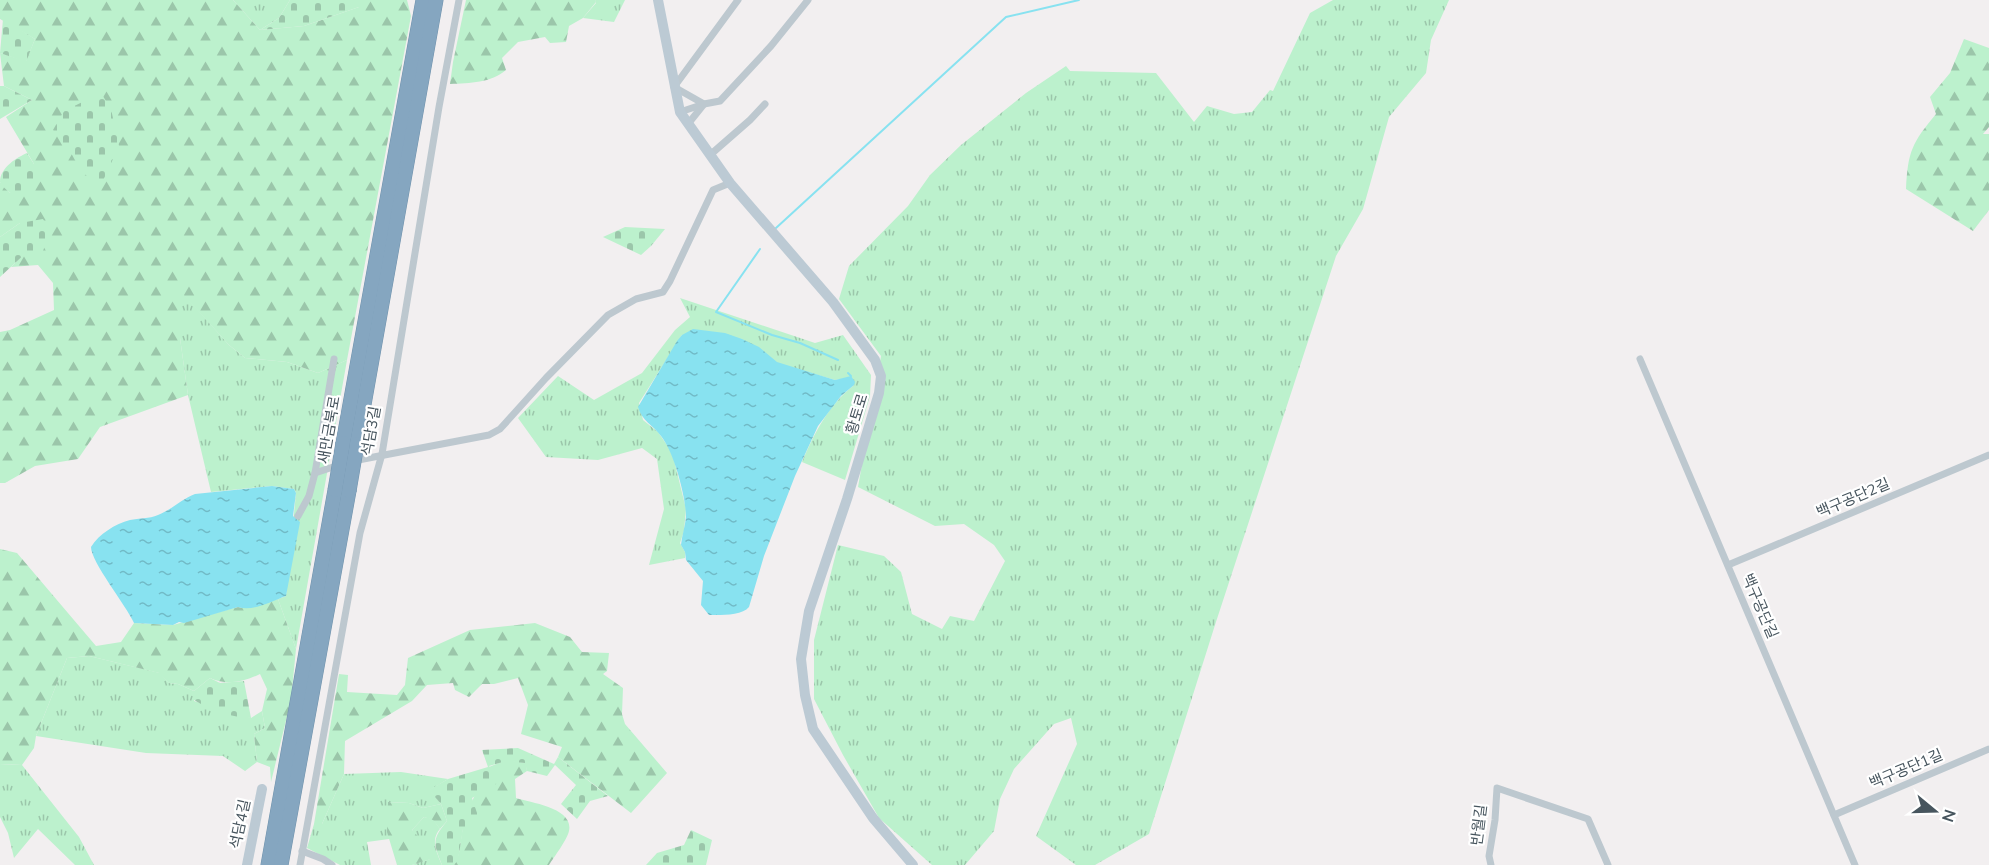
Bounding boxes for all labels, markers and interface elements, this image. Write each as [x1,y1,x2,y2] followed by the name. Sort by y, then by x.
[841,391,873,437] street label: 황토로
[313,394,345,466] street label: 새만금북로
[357,404,385,458] street label: 석담3길
[1813,474,1893,522] street label: 백구공단2길
[1737,570,1783,642] street label: 백구공단길
[1866,745,1946,793] street label: 백구공단1길
[1905,781,1965,841] north arrow
[225,797,255,851] street label: 석담4길
[1467,803,1491,847] street label: 반월길
[1936,806,1961,825] text: N

